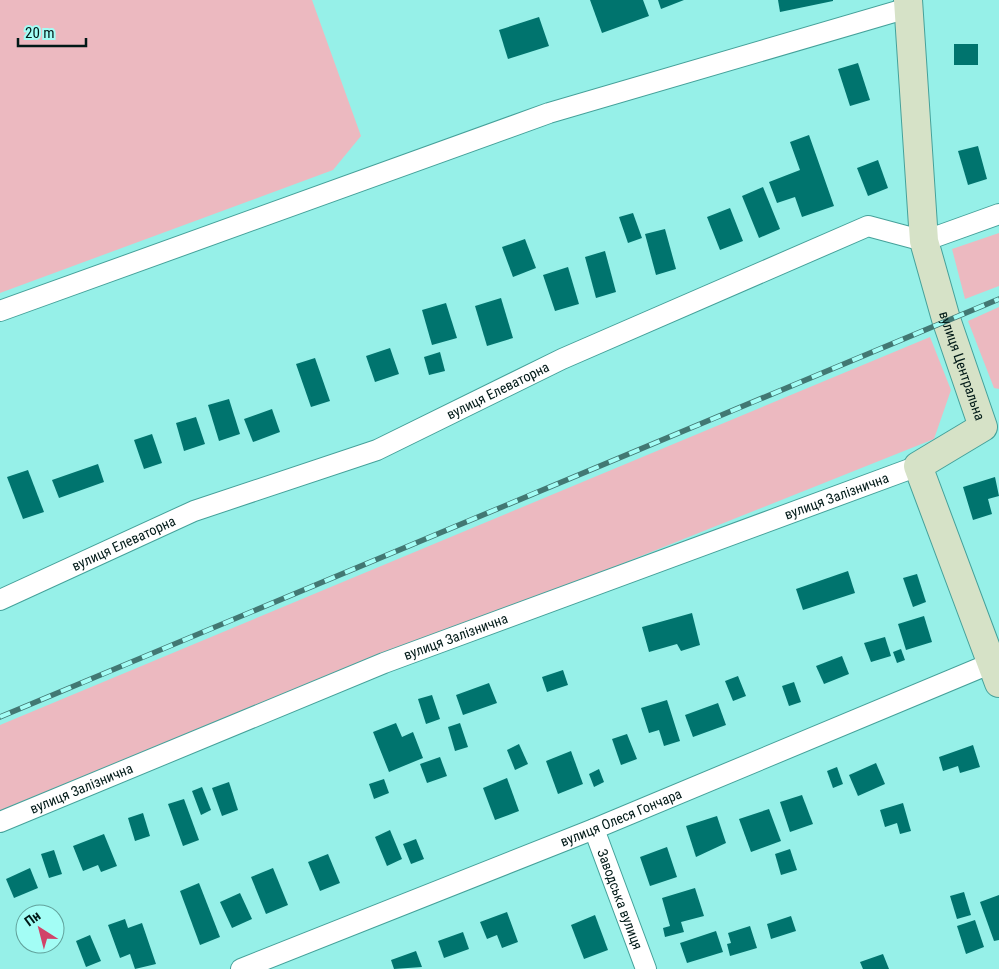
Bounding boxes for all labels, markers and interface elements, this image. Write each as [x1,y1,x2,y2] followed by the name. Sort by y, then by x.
[18,15,85,47] scale bar
[25,24,55,42] text: 20 m
[936,309,988,422] street label: вулиця Центральна
[444,359,552,422] street label: вулиця Елеваторна
[782,470,891,523] street label: вулиця Залізнична
[69,513,178,574] street label: вулиця Елеваторна
[401,610,510,663] street label: вулиця Залізнична
[28,760,135,817] street label: вулиця Залізнична
[558,785,684,850] street label: вулиця Олеся Гончара
[594,847,646,952] street label: Заводська вулиця
[15,904,65,954] north arrow
[21,907,43,930] text: Пн

